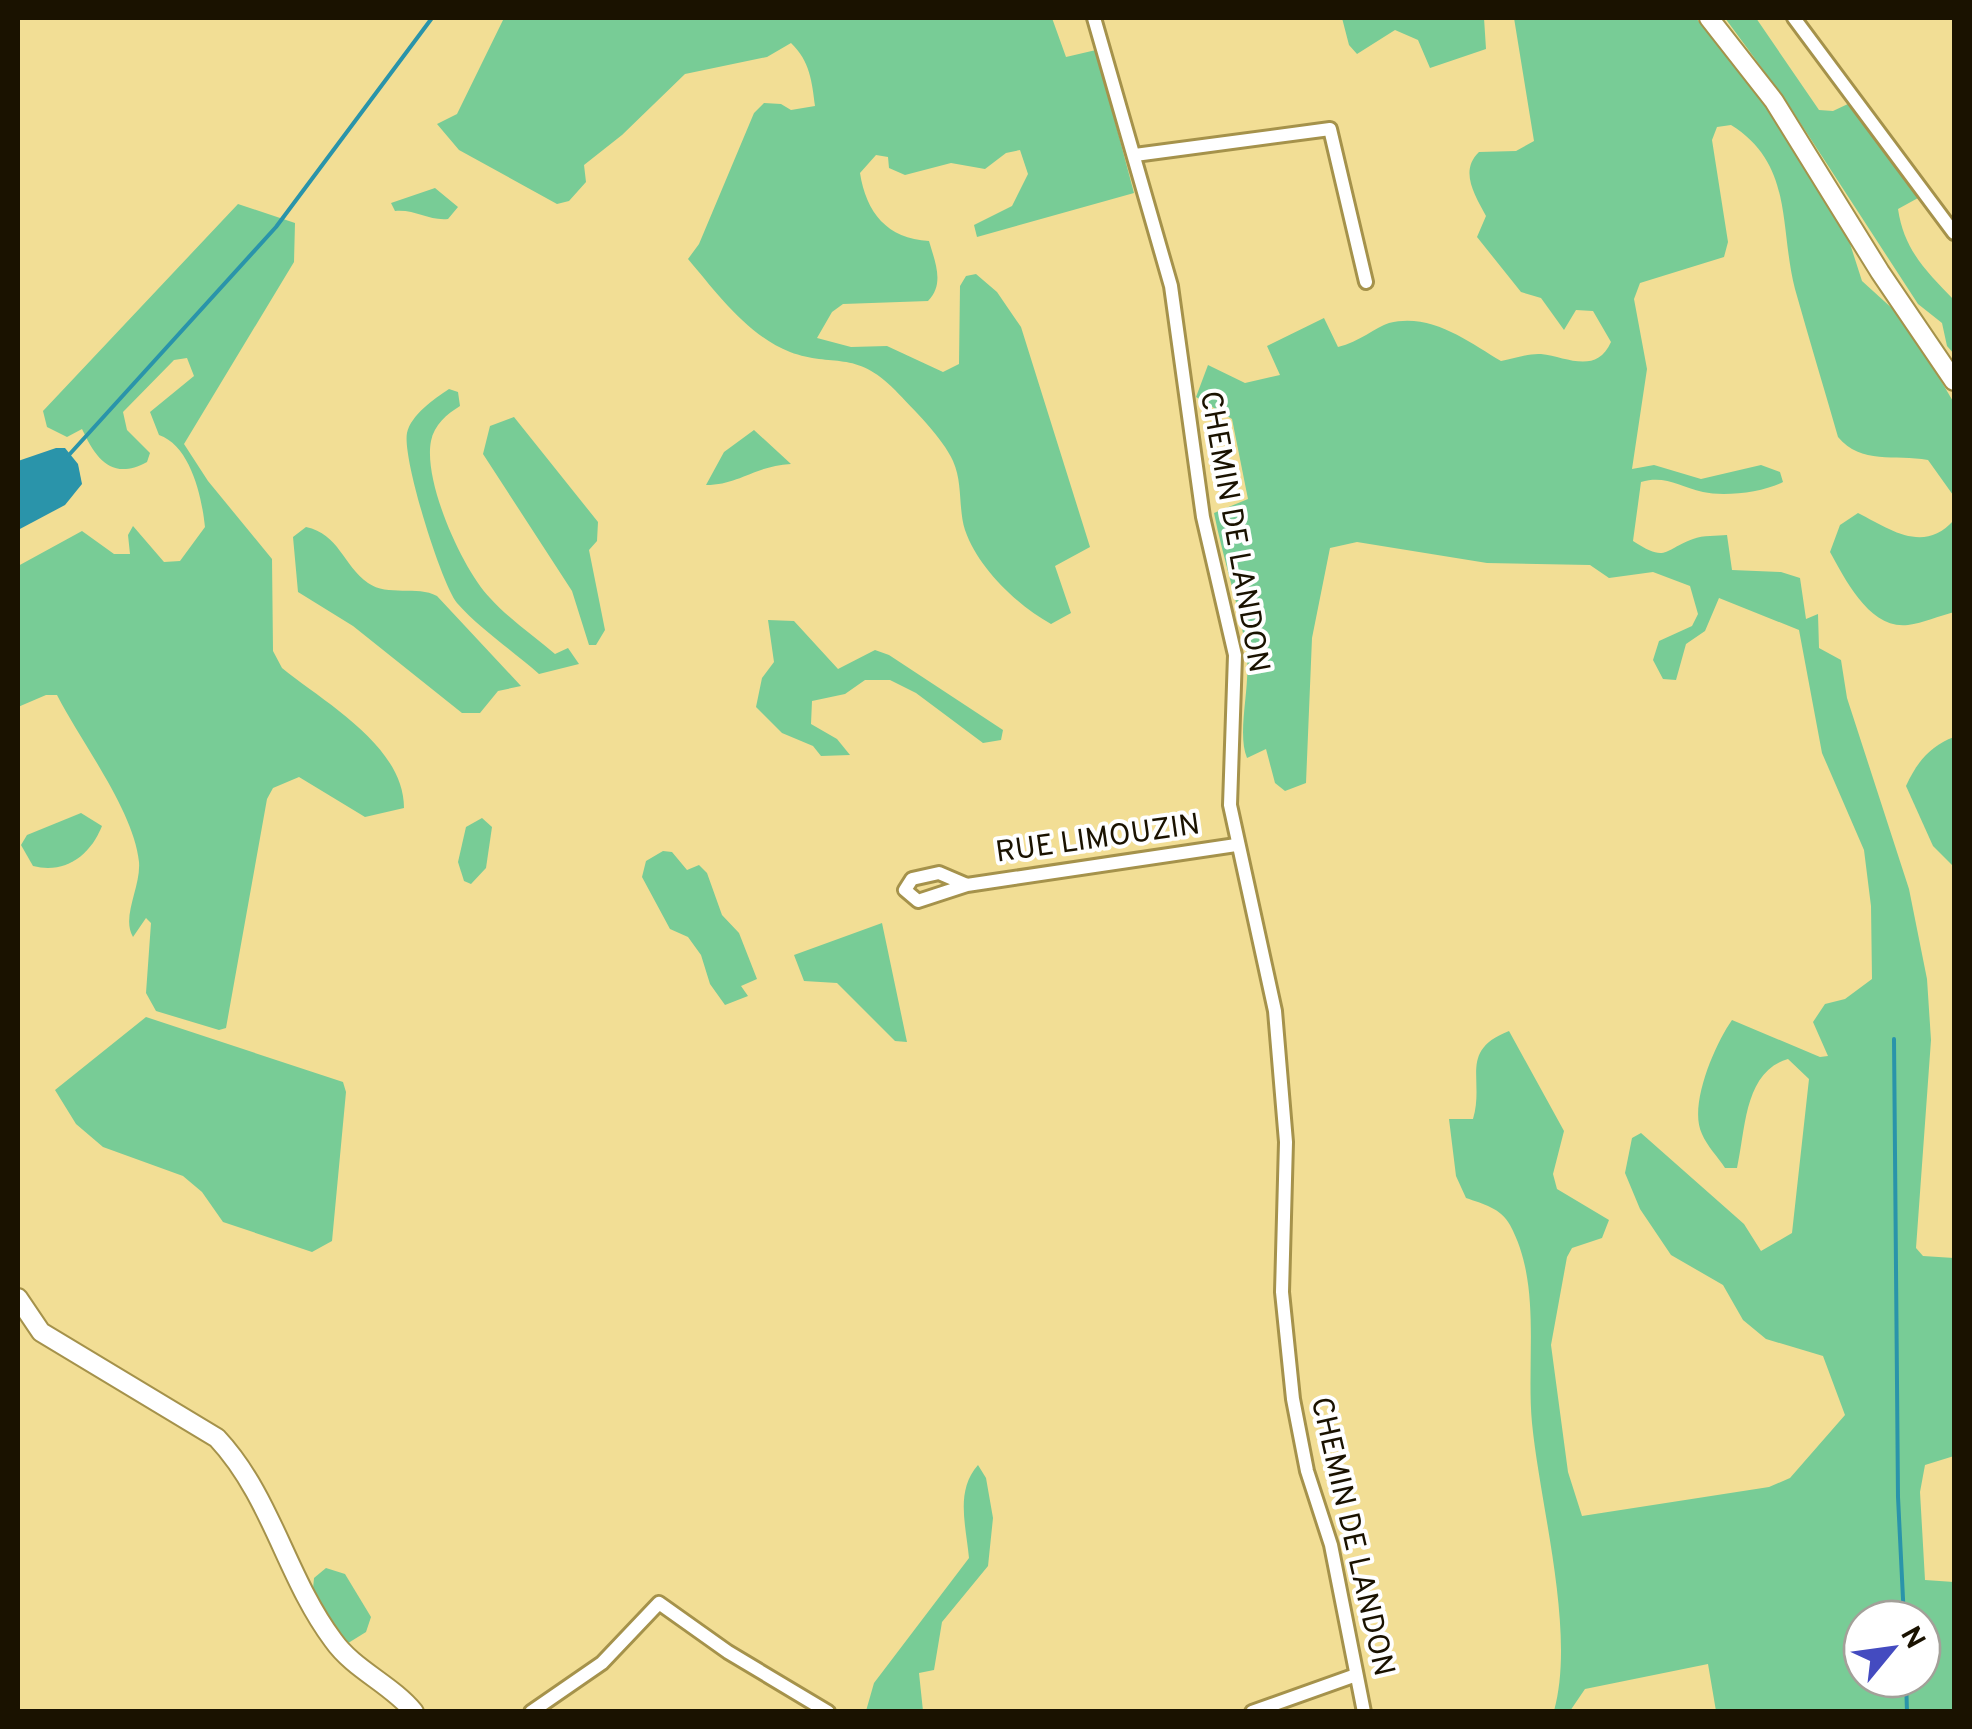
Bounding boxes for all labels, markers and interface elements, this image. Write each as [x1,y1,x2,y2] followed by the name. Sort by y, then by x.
[1190,388,1276,676] street label: CHEMIN DE LANDON
[993,807,1203,873] street label: RUE LIMOUZIN
[1301,1394,1401,1680] street label: CHEMIN DE LANDON
[1842,1599,1942,1699] north arrow
[1891,1621,1932,1656] text: N

